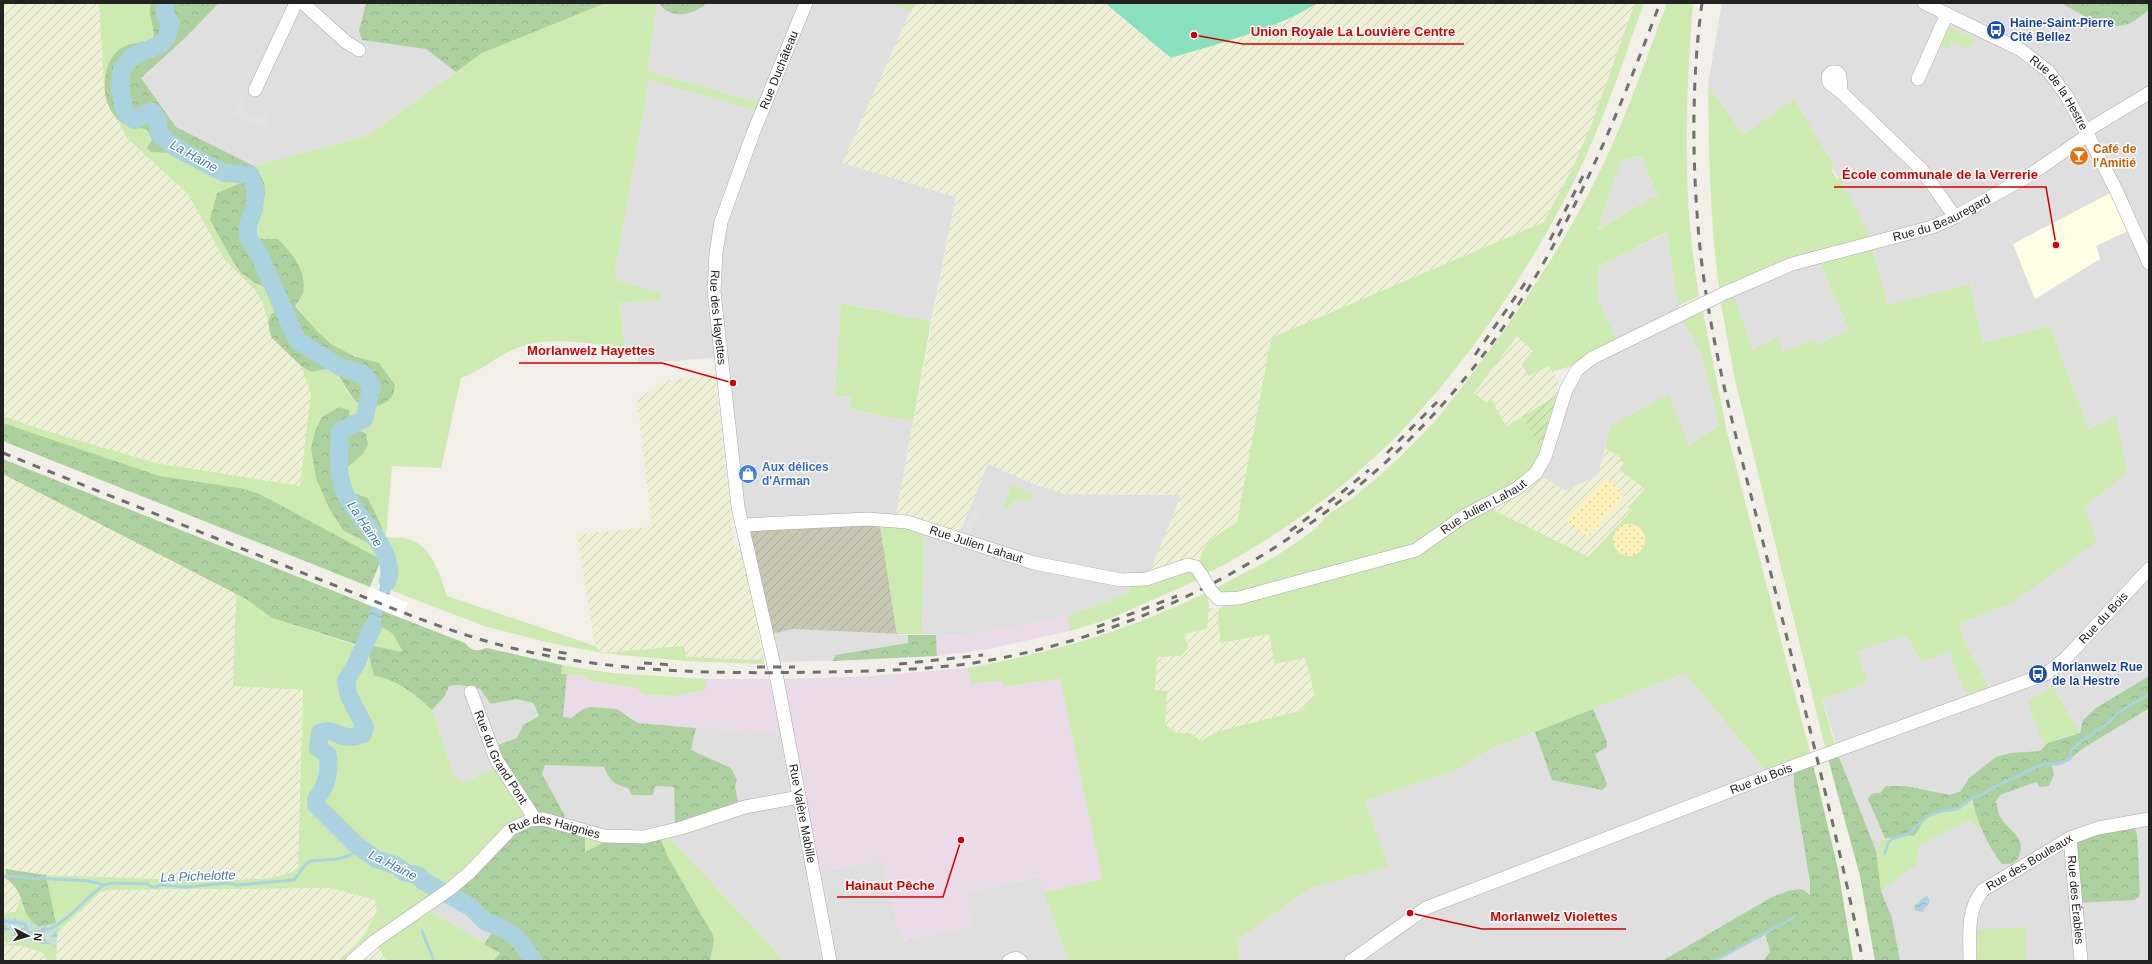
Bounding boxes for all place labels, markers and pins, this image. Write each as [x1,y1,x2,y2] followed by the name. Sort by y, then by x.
[2010,16,2114,44] place label: Haine-Saint-Pierre Cité Bellez
[1243,19,1464,44] callout: Union Royale La Louvière Centre
[1985,19,2007,41] bus stop icon: Haine-Saint-Pierre Cité Bellez
[2093,142,2137,170] place label: Café de l'Amitié
[2068,145,2090,167] bar icon: Café de l'Amitié
[1834,162,2046,187] callout: École communale de la Verrerie
[519,338,662,363] callout: Morlanwelz Hayettes
[762,460,829,488] place label: Aux délices d'Arman
[737,463,759,485] shop icon: Aux délices d'Arman
[2052,660,2143,688] place label: Morlanwelz Rue de la Hestre
[2027,663,2049,685] bus stop icon: Morlanwelz Rue de la Hestre
[837,872,943,897] callout: Hainaut Pêche
[1482,904,1626,929] callout: Morlanwelz Violettes

